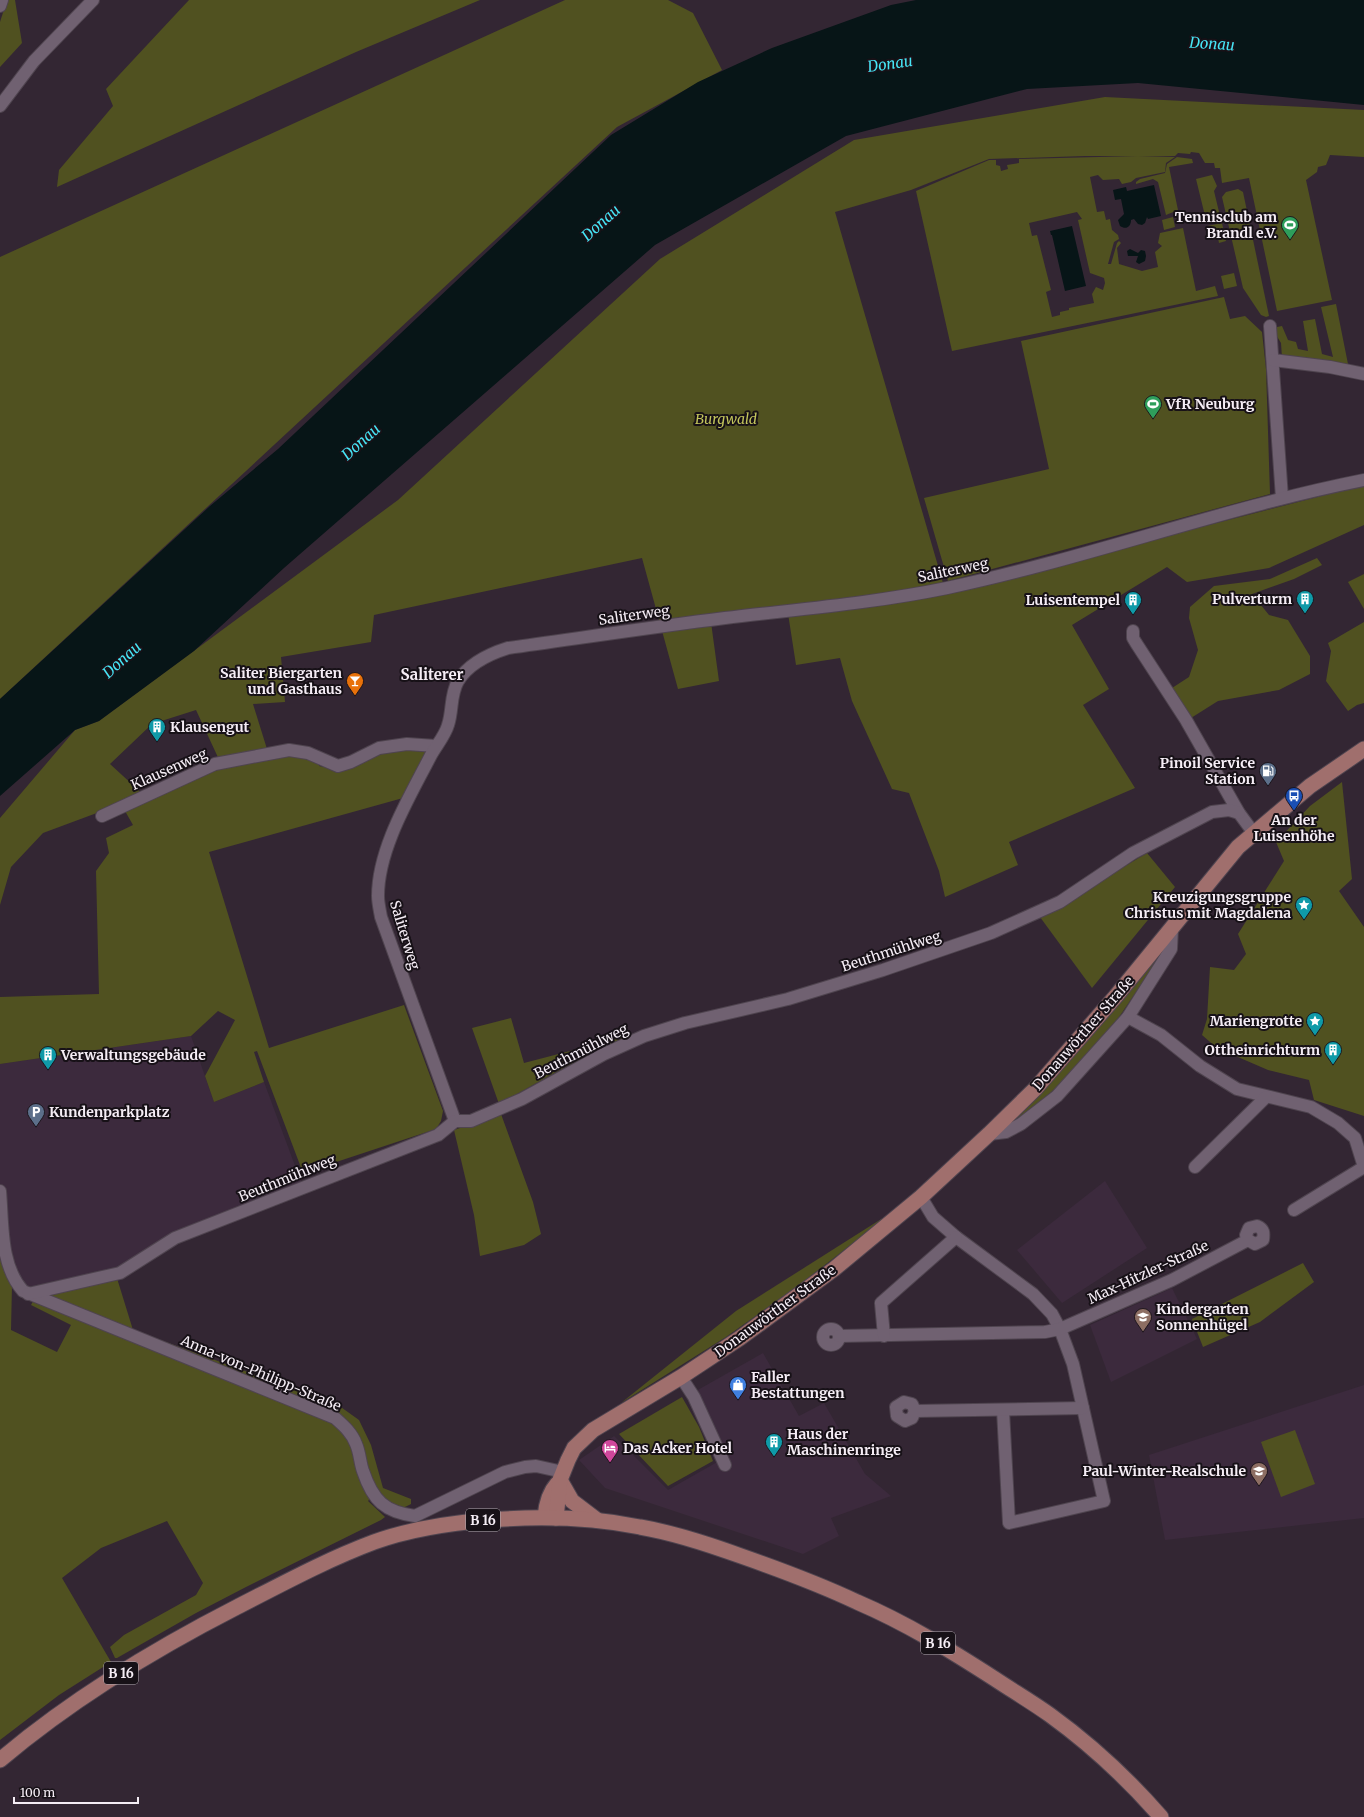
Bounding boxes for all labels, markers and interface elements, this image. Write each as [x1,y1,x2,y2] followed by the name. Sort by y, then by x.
[1188,32,1235,55] water label: Donau
[865,51,914,76] water label: Donau
[577,200,624,246] water label: Donau
[1175,208,1277,242] place label: Tennisclub am Brandl e.V.
[1280,215,1300,240] sports icon: Tennisclub am Brandl e.V.
[1143,394,1163,419] sports icon: VfR Neuburg
[1165,395,1255,413] place label: VfR Neuburg
[695,410,757,428] park label: Burgwald
[337,419,384,465] water label: Donau
[916,554,990,586] street label: Saliterweg
[1295,589,1315,614] building icon: Pulverturm
[1123,590,1143,615] building icon: Luisentempel
[1212,590,1292,608] place label: Pulverturm
[1026,591,1120,609] place label: Luisentempel
[597,601,671,629] street label: Saliterweg
[98,637,145,683] water label: Donau
[220,664,342,698] place label: Saliter Biergarten und Gasthaus
[400,665,464,684] district label: Saliterer
[345,671,365,696] bar icon: Saliter Biergarten und Gasthaus
[147,717,167,742] building icon: Klausengut
[170,718,250,736] place label: Klausengut
[128,744,210,794] street label: Klausenweg
[1160,754,1255,788] place label: Pinoil Service Station
[1258,761,1278,786] fuel station icon: Pinoil Service Station
[1284,786,1304,811] bus stop icon: An der Luisenhöhe
[1253,811,1335,845] place label: An der Luisenhöhe
[1125,888,1291,922] place label: Kreuzigungsgruppe Christus mit Magdalena
[1294,895,1314,920] place icon: Kreuzigungsgruppe Christus mit Magdalena
[386,898,424,972] street label: Saliterweg
[839,926,944,976] street label: Beuthmühlweg
[1028,972,1138,1094] street label: Donauwörther Straße
[1305,1011,1325,1036] place icon: Mariengrotte
[1210,1012,1302,1030] place label: Mariengrotte
[531,1019,632,1083] street label: Beuthmühlweg
[1323,1040,1343,1065] building icon: Ottheinrichturm
[1205,1041,1320,1059] place label: Ottheinrichturm
[38,1045,58,1070] building icon: Verwaltungsgebäude
[60,1046,206,1064] place label: Verwaltungsgebäude
[26,1102,46,1127] parking icon: Kundenparkplatz
[49,1103,170,1121] place label: Kundenparkplatz
[236,1150,339,1206] street label: Beuthmühlweg
[1085,1236,1211,1308] street label: Max-Hitzler-Straße
[711,1261,839,1361] street label: Donauwörther Straße
[1156,1300,1249,1334] place label: Kindergarten Sonnenhügel
[1133,1307,1153,1332] school or university icon: Kindergarten Sonnenhügel
[177,1331,344,1415] street label: Anna-von-Philipp-Straße
[751,1368,845,1402] place label: Faller Bestattungen
[728,1375,748,1400] shop icon: Faller Bestattungen
[787,1425,901,1459] place label: Haus der Maschinenringe
[764,1432,784,1457] building icon: Haus der Maschinenringe
[600,1438,620,1463] hotel icon: Das Acker Hotel
[623,1439,733,1457] place label: Das Acker Hotel
[1249,1461,1269,1486] school or university icon: Paul-Winter-Realschule
[1082,1462,1246,1480] place label: Paul-Winter-Realschule
[466,1509,500,1531] road number: B 16
[921,1632,955,1654] road number: B 16
[104,1662,138,1684] road number: B 16
[14,1779,138,1805] scale bar
[20,1785,55,1800] text: 100 m

